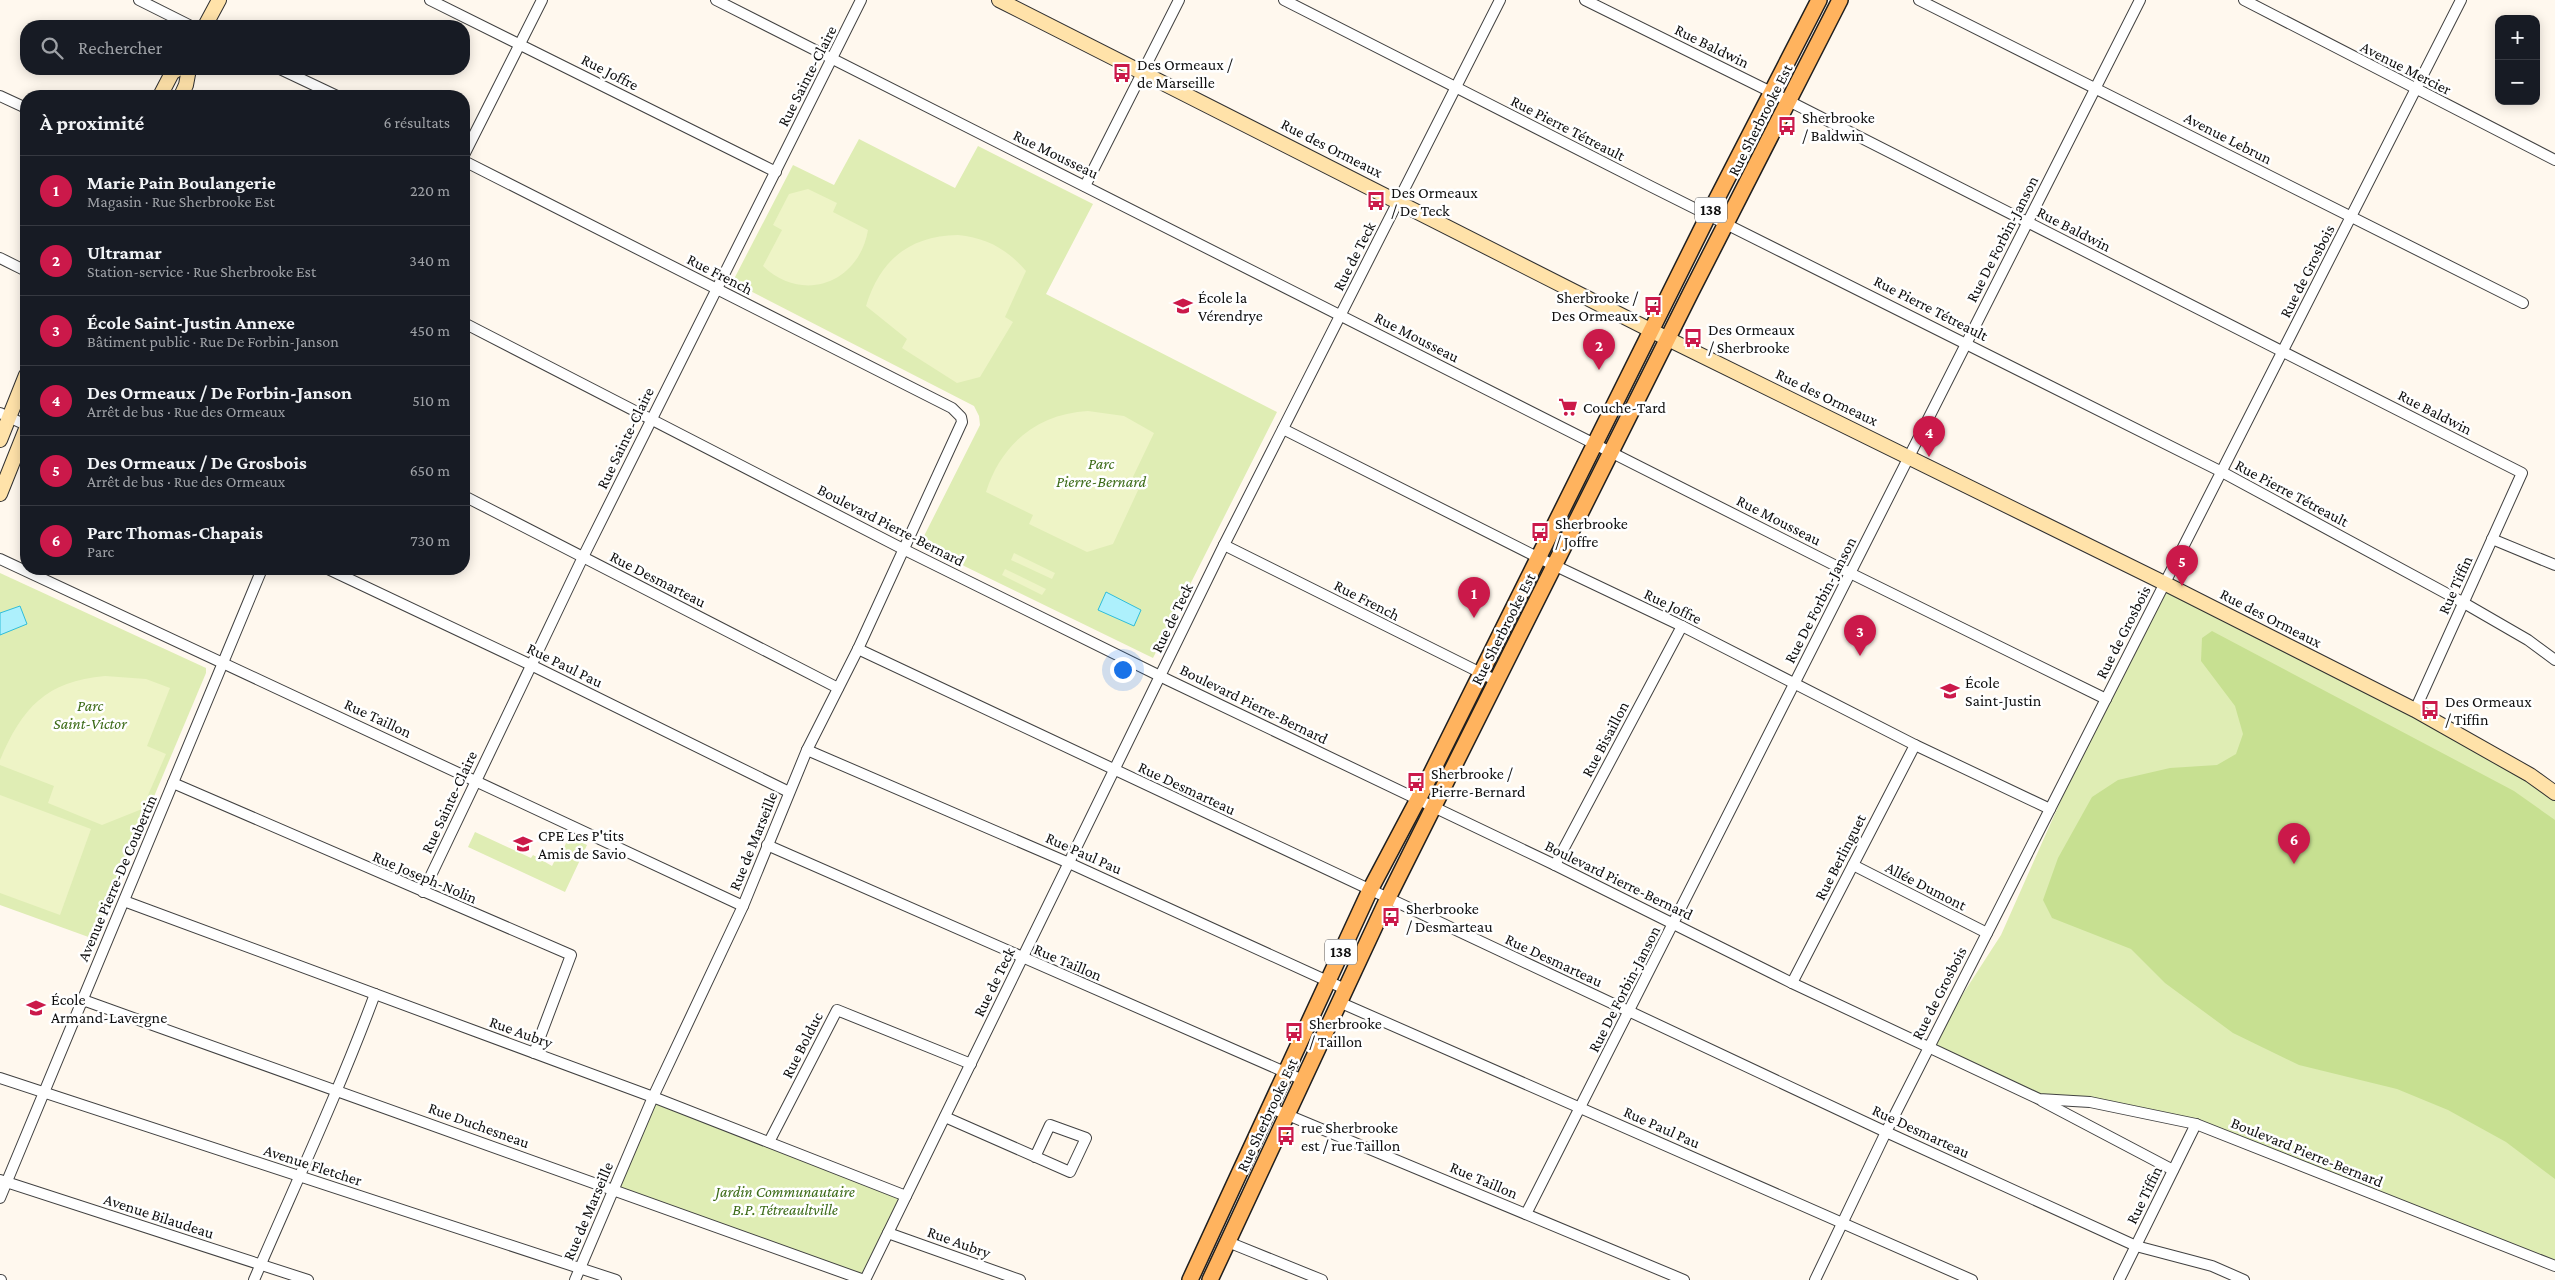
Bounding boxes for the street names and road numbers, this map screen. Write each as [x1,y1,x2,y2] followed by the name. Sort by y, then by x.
[1672,21,1752,71] street label: Rue Baldwin
[774,23,840,129] street label: Rue Sainte-Claire
[2358,38,2454,98] street label: Avenue Mercier
[578,50,641,94] street label: Rue Joffre
[1724,61,1796,179] street label: Rue Sherbrooke Est
[1508,92,1628,164] street label: Rue Pierre Tétreault
[2181,109,2275,168] street label: Avenue Lebrun
[1278,115,1386,181] street label: Rue des Ormeaux
[1011,126,1102,182] street label: Rue Mousseau
[1963,173,2042,305] street label: Rue De Forbin-Janson
[1695,198,1727,222] road number: 138
[2034,203,2114,255] street label: Rue Baldwin
[1329,218,1379,293] street label: Rue de Teck
[2276,222,2338,320] street label: Rue de Grosbois
[684,250,756,298] street label: Rue French
[1871,272,1991,344] street label: Rue Pierre Tétreault
[1372,308,1462,366] street label: Rue Mousseau
[1773,365,1881,429] street label: Rue des Ormeaux
[593,385,657,491] street label: Rue Sainte-Claire
[2395,386,2475,438] street label: Rue Baldwin
[2233,456,2352,530] street label: Rue Pierre Tétreault
[815,481,968,570] street label: Boulevard Pierre-Bernard
[1734,491,1824,549] street label: Rue Mousseau
[1781,534,1860,666] street label: Rue De Forbin-Janson
[607,548,709,611] street label: Rue Desmarteau
[2435,553,2476,617] street label: Rue Tiffin
[1467,570,1539,688] street label: Rue Sherbrooke Est
[1331,576,1403,624] street label: Rue French
[1148,580,1196,655] street label: Rue de Teck
[2092,583,2154,681] street label: Rue de Grosbois
[1641,585,1704,628] street label: Rue Joffre
[2217,585,2325,651] street label: Rue des Ormeaux
[525,639,606,691] street label: Rue Paul Pau
[1177,661,1331,747] street label: Boulevard Pierre-Bernard
[342,695,415,741] street label: Rue Taillon
[1578,698,1632,780] street label: Rue Bisaillon
[418,748,480,856] street label: Rue Sainte-Claire
[1136,758,1239,818] street label: Rue Desmarteau
[725,789,781,893] street label: Rue de Marseille
[74,792,160,964] street label: Avenue Pierre-De Coubertin
[1811,811,1870,903] street label: Rue Berlinguet
[1043,829,1125,878] street label: Rue Paul Pau
[1542,837,1696,923] street label: Boulevard Pierre-Bernard
[370,847,480,908] street label: Rue Joseph-Nolin
[1883,858,1970,914] street label: Allée Dumont
[1585,923,1664,1055] street label: Rue De Forbin-Janson
[1503,930,1606,990] street label: Rue Desmarteau
[1032,940,1105,984] street label: Rue Taillon
[1325,940,1357,964] road number: 138
[970,944,1018,1019] street label: Rue de Teck
[1908,944,1970,1042] street label: Rue de Grosbois
[778,1009,826,1081] street label: Rue Bolduc
[487,1013,555,1052] street label: Rue Aubry
[1233,1055,1301,1174] street label: Rue Sherbrooke Est
[426,1099,532,1151] street label: Rue Duchesneau
[1870,1101,1973,1161] street label: Rue Desmarteau
[1621,1103,1703,1152] street label: Rue Paul Pau
[2229,1114,2386,1191] street label: Boulevard Pierre-Bernard
[262,1141,365,1189] street label: Avenue Fletcher
[1448,1158,1521,1202] street label: Rue Taillon
[560,1159,616,1263] street label: Rue de Marseille
[2123,1163,2165,1227] street label: Rue Tiffin
[102,1190,217,1242] street label: Avenue Bilaudeau
[925,1223,993,1262] street label: Rue Aubry

